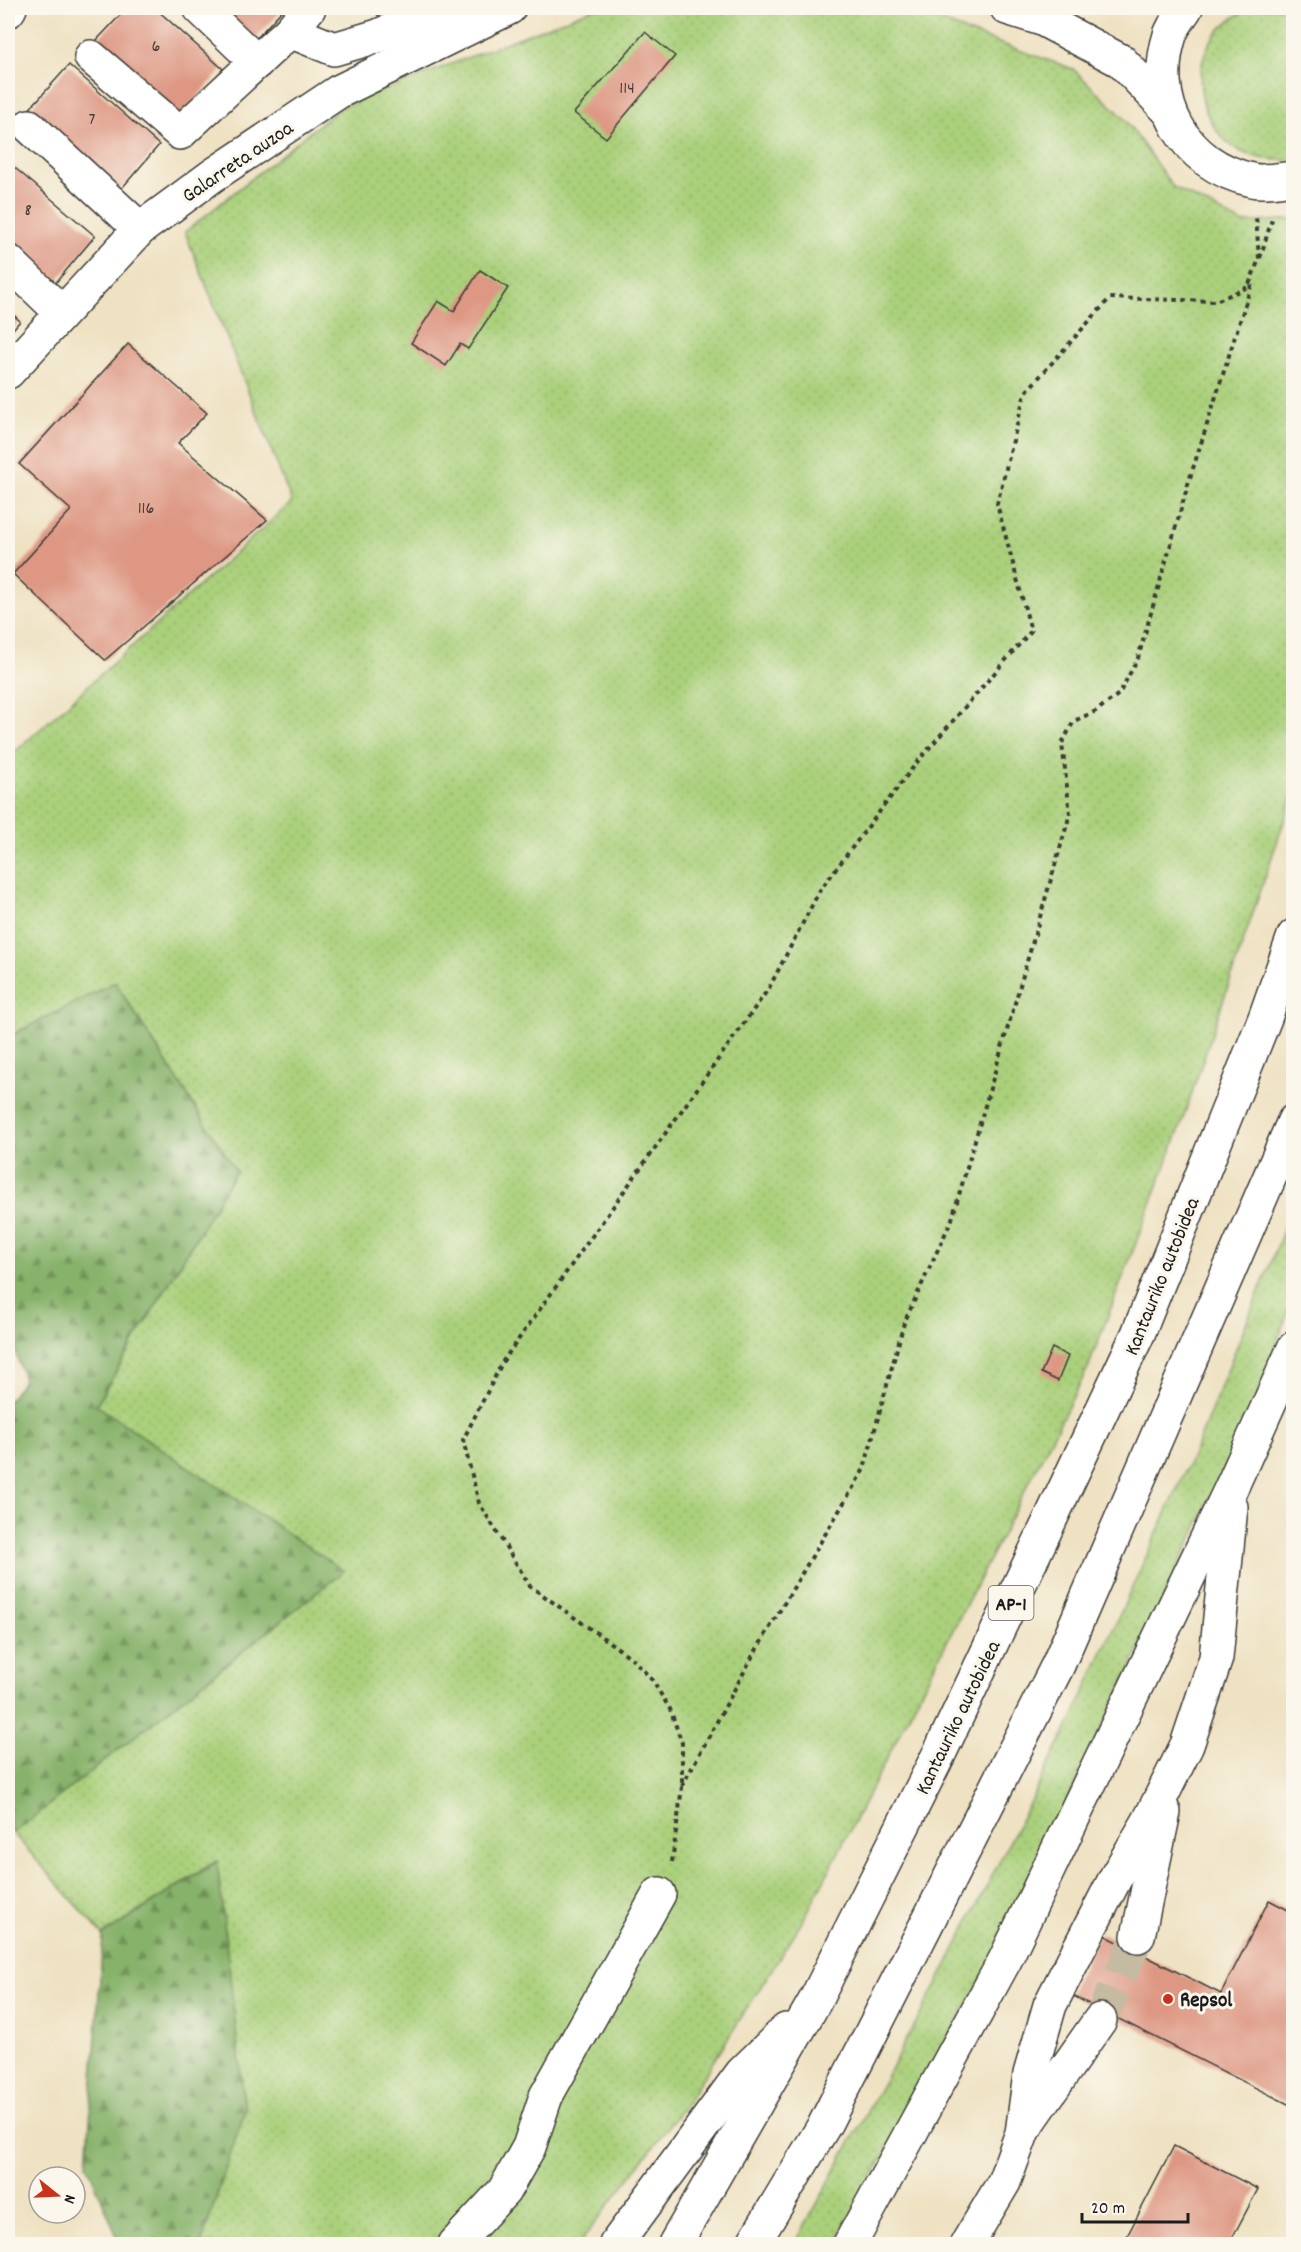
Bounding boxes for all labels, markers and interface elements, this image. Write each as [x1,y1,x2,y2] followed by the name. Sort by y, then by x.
[152,35,160,60] house number: 6
[619,77,635,102] house number: 114
[89,108,96,133] house number: 7
[177,114,301,212] street label: Galarreta auzoa
[24,199,32,224] house number: 8
[138,497,154,522] house number: 116
[1118,1192,1210,1361] street label: Kantauriko autobidea
[988,1586,1034,1620] road number: AP-1
[909,1635,1011,1800] street label: Kantauriko autobidea
[1180,1987,1233,2017] place label: Repsol
[1161,1992,1175,2006] marker: Repsol
[27,2165,87,2225] north arrow
[1082,2186,1188,2224] scale bar
[57,2192,81,2206] text: N
[1091,2197,1125,2222] text: 20 m

